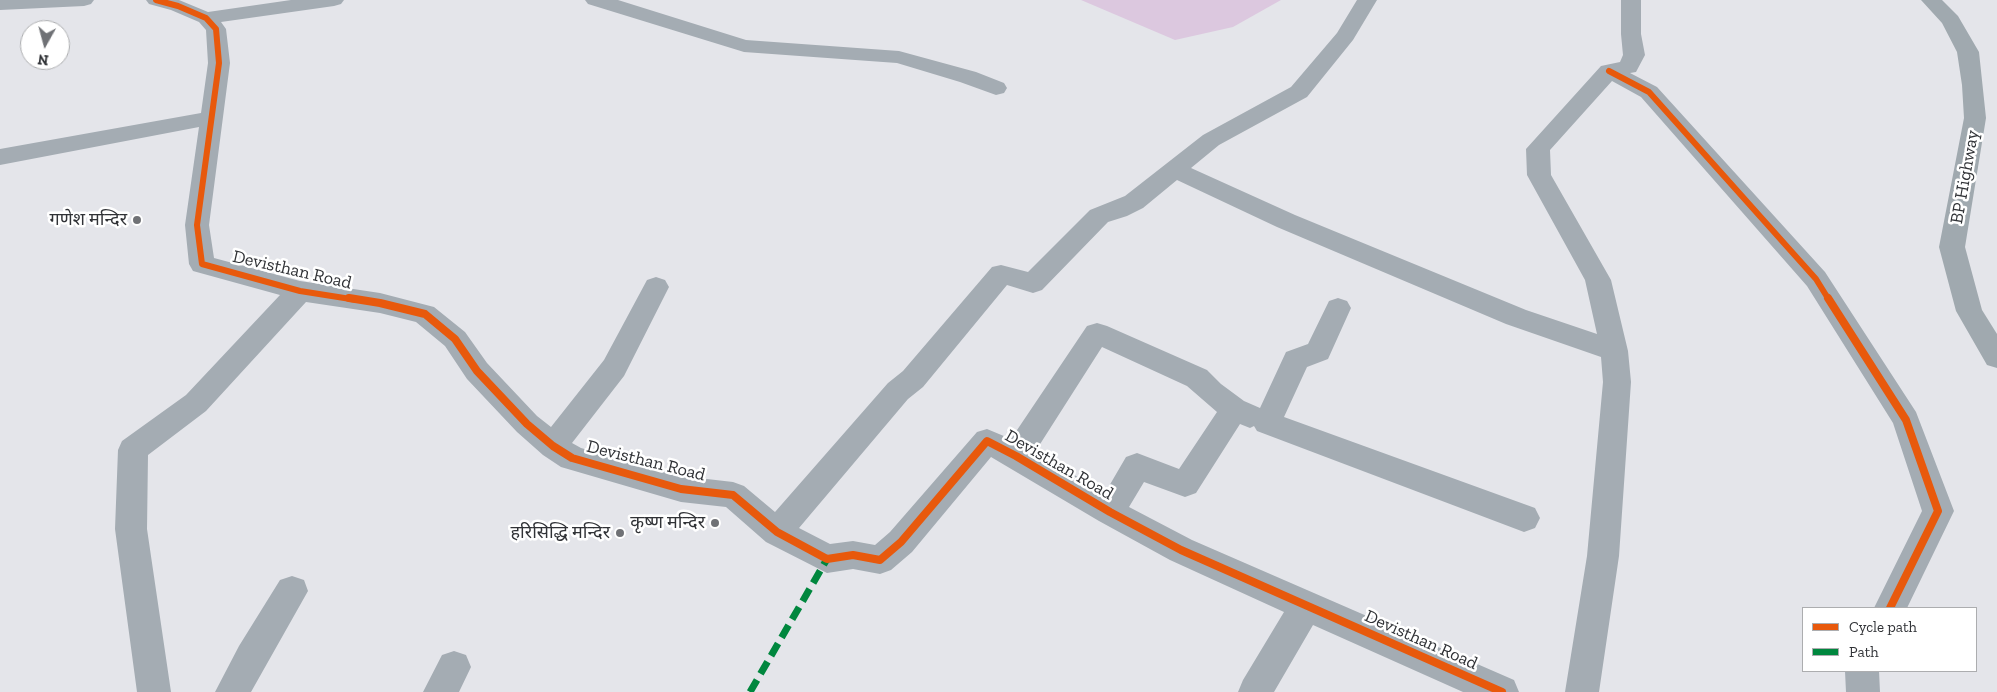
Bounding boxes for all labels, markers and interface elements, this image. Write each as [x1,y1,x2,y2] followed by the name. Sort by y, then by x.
[20,20,70,70] north arrow
[37,50,50,68] text: N
[1946,128,1984,226] street label: BP Highway
[50,209,127,231] place label: गणेश मन्दिर
[131,214,143,226] marker: गणेश मन्दिर
[230,246,354,294] street label: Devisthan Road
[1001,425,1117,505] street label: Devisthan Road
[584,436,708,486] street label: Devisthan Road
[630,512,705,534] place label: कृष्ण मन्दिर
[709,517,721,529] marker: कृष्ण मन्दिर
[511,522,610,544] place label: हरिसिद्धि मन्दिर
[614,527,626,539] marker: हरिसिद्धि मन्दिर
[1361,605,1481,675] street label: Devisthan Road
[1802,607,1977,672] legend
[1849,618,1917,636] text: Cycle path
[1849,643,1879,661] text: Path

